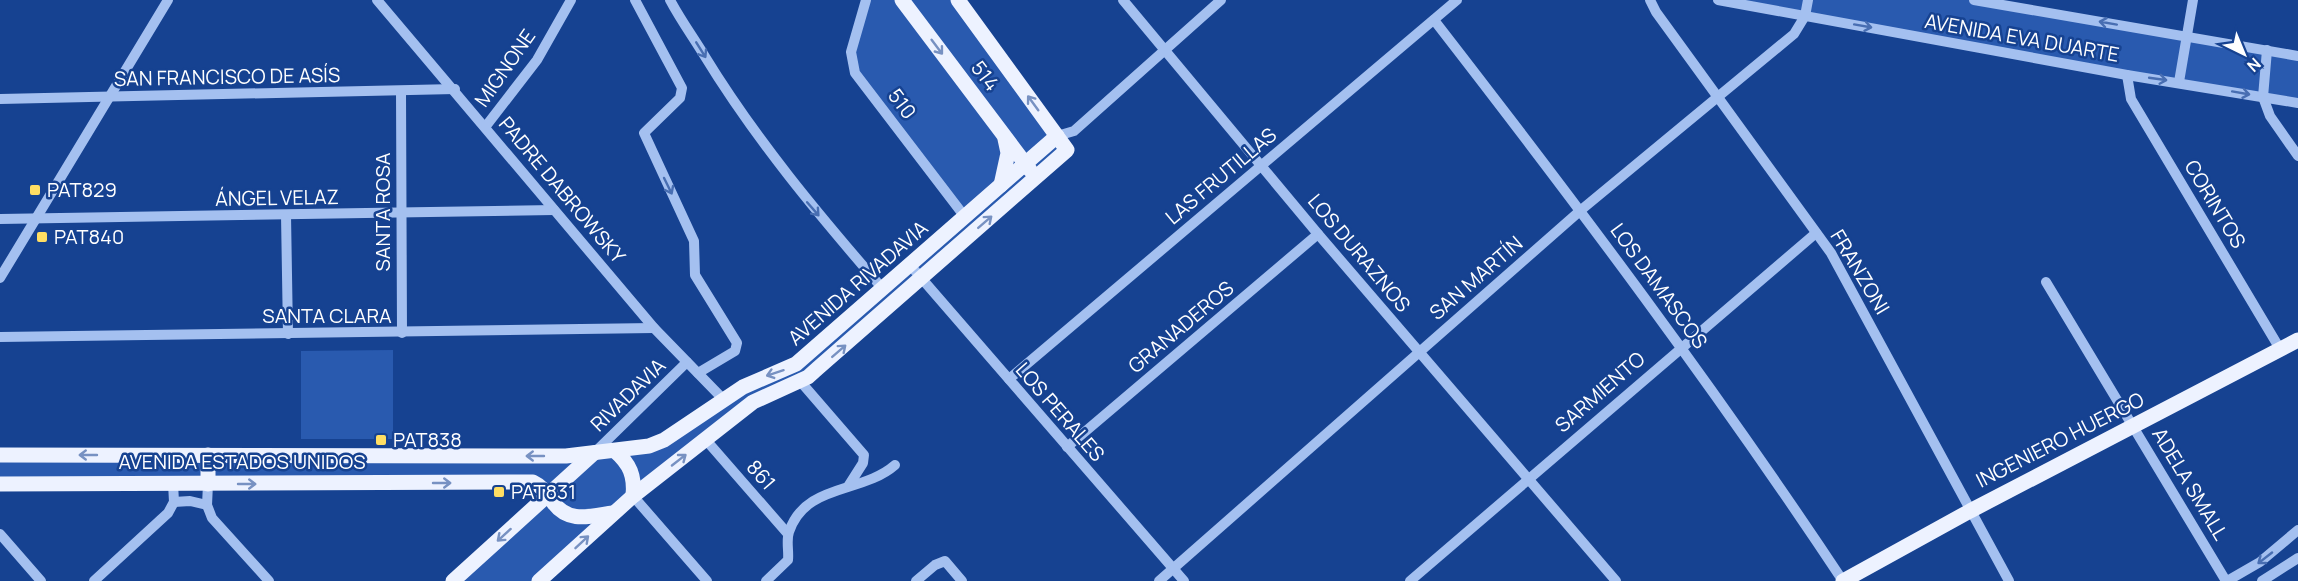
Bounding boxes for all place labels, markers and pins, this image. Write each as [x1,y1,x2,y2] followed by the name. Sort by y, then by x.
[47,176,117,203] place label: PAT829
[28,183,42,197] marker: PAT829
[54,223,124,250] place label: PAT840
[35,230,49,244] marker: PAT840
[393,426,462,453] place label: PAT838
[374,433,388,447] marker: PAT838
[511,478,576,505] place label: PAT831
[492,485,506,499] marker: PAT831

